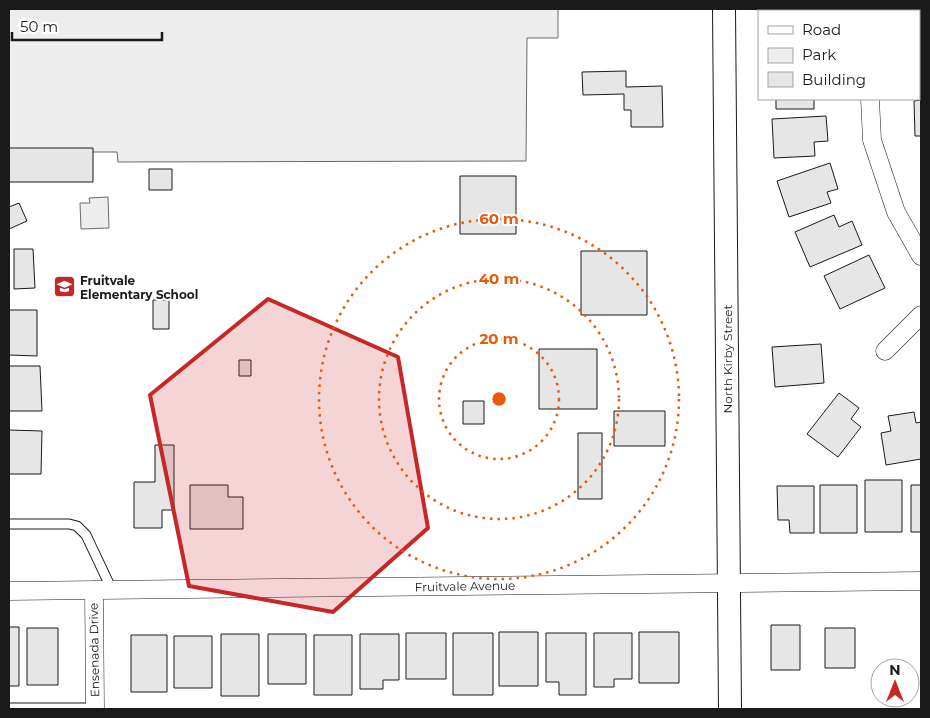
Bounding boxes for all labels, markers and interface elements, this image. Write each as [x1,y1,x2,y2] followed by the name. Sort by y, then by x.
[12,10,162,42] scale bar
[758,10,920,100] legend
[20,17,58,36] text: 50 m
[802,20,841,39] text: Road
[802,45,836,64] text: Park
[802,70,866,89] text: Building
[479,209,519,228] text: 60 m
[479,269,519,288] text: 40 m
[80,273,198,302] place label: Fruitvale Elementary School
[52,275,76,299] school or university icon: Fruitvale Elementary School
[720,304,735,413] street label: North Kirby Street
[479,329,519,348] text: 20 m
[490,390,508,408] centre of rings
[415,578,515,594] street label: Fruitvale Avenue
[86,603,102,697] street label: Ensenada Drive
[870,658,920,708] north arrow
[889,661,901,679] text: N

